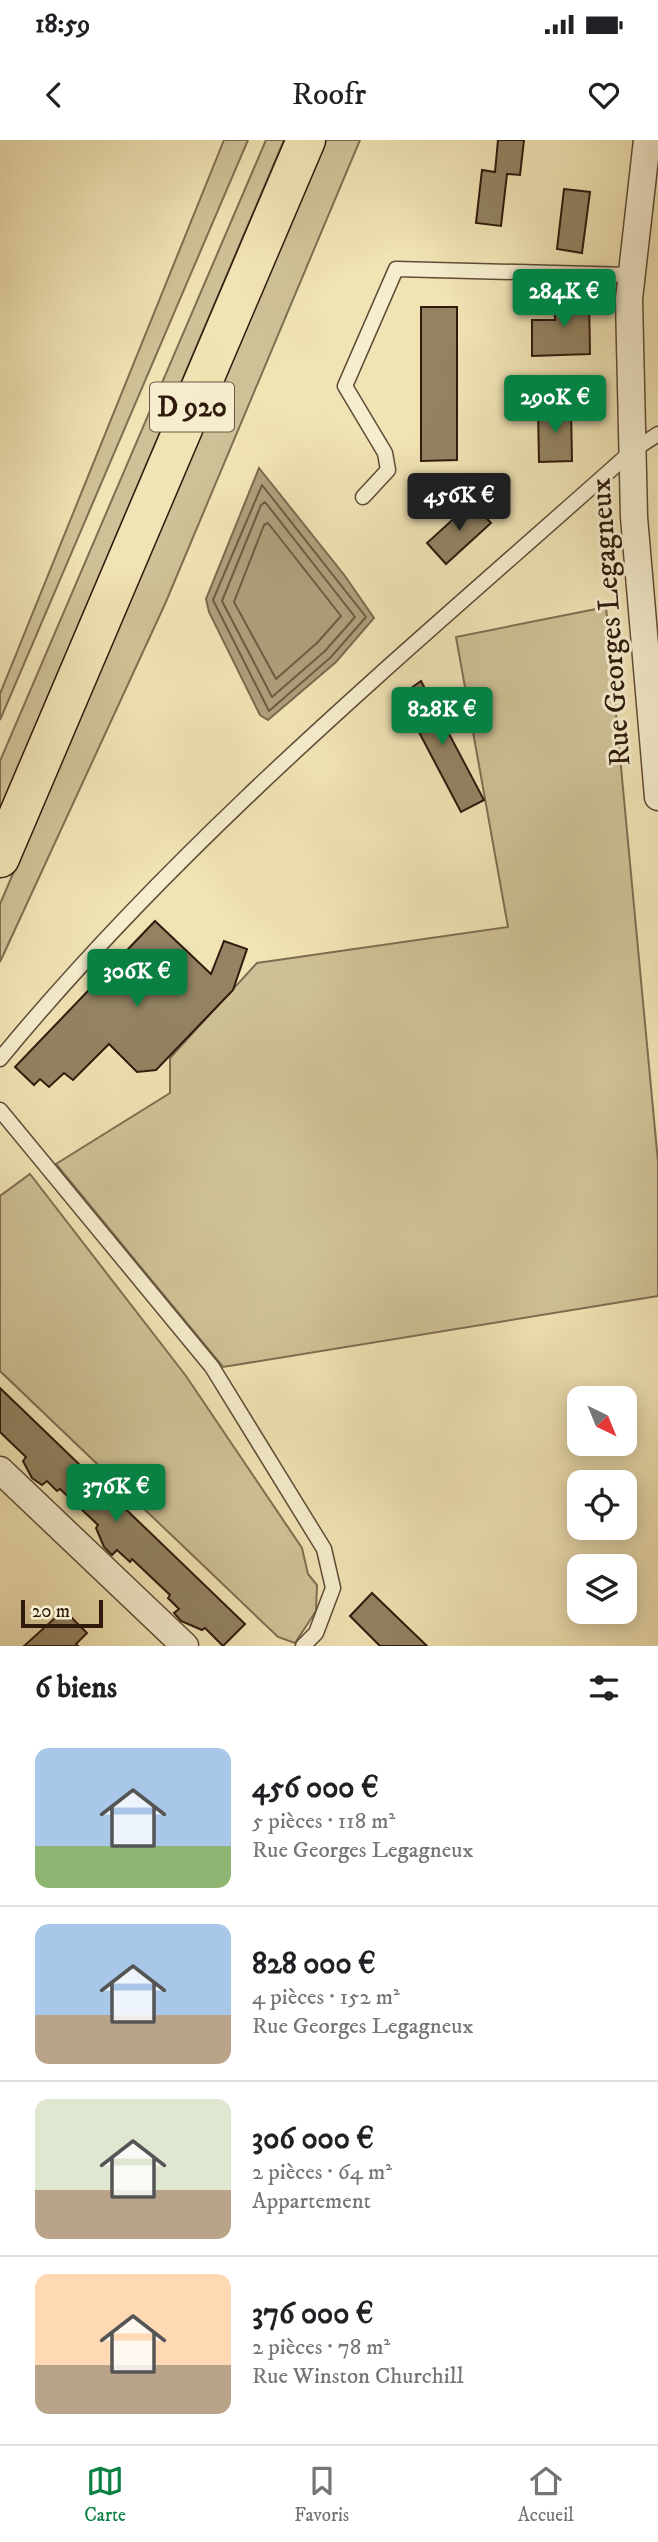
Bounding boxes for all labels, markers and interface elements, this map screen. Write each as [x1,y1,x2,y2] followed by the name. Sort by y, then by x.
[35,8,90,41] text: 18:59
[292,75,366,115] text: Roofr
[35,76,73,114] icon: back
[585,76,623,114] icon: heart
[507,270,621,329] pin: 284K €
[529,277,599,306] text: 284K €
[498,376,612,435] pin: 290K €
[150,383,234,432] road number: D 920
[520,383,590,412] text: 290K €
[402,474,516,533] pin: 456K €
[582,476,640,767] street label: Rue Georges Legagneux
[423,481,495,510] text: 456K €
[385,688,499,747] pin: 828K €
[408,695,476,724] text: 828K €
[80,950,194,1009] pin: 306K €
[103,957,171,986] text: 306K €
[567,1386,637,1456] north arrow
[567,1386,637,1624] map controls
[59,1464,173,1524] pin: 376K €
[567,1470,637,1540] button: locate
[82,1472,150,1501] text: 376K €
[567,1554,637,1624] button: layers
[21,1597,103,1629] scale bar
[32,1600,70,1623] text: 20 m
[585,1669,623,1707] icon: filters
[35,1670,117,1707] text: 6 biens
[252,1770,378,1807] text: 456 000 €
[91,1776,175,1860] icon: home
[252,1807,395,1836] text: 5 pièces · 118 m²
[252,1836,474,1865] text: Rue Georges Legagneux
[252,1946,376,1983] text: 828 000 €
[91,1952,175,2036] icon: home
[252,1983,400,2012] text: 4 pièces · 152 m²
[252,2012,474,2041] text: Rue Georges Legagneux
[252,2121,374,2158] text: 306 000 €
[91,2127,175,2211] icon: home
[252,2158,392,2187] text: 2 pièces · 64 m²
[252,2187,371,2216] text: Appartement
[252,2296,373,2333] text: 376 000 €
[91,2302,175,2386] icon: home
[252,2333,390,2362] text: 2 pièces · 78 m²
[252,2362,464,2391] text: Rue Winston Churchill
[84,2462,126,2527] tab: Carte
[294,2462,349,2527] tab: Favoris
[518,2462,574,2527] tab: Accueil

